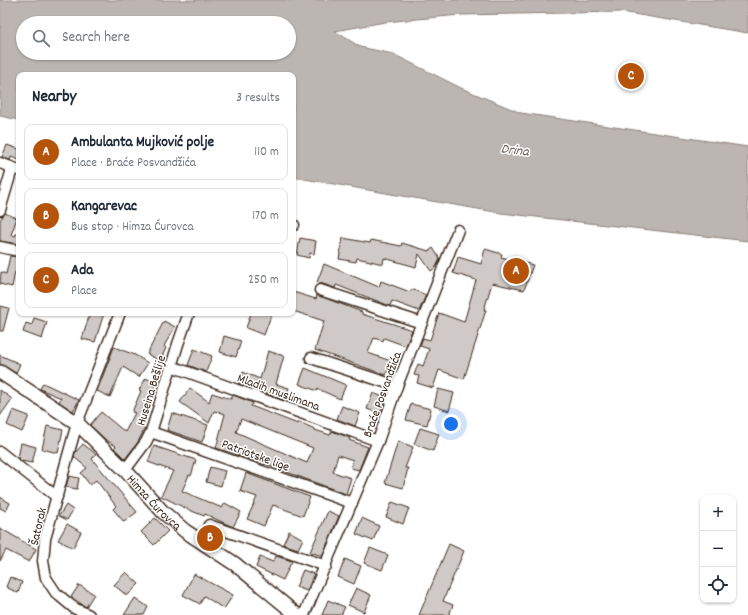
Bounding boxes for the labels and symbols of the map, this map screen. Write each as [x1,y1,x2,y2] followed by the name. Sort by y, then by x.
[618,61,644,91] pin: C
[500,139,531,163] water label: Drina
[503,256,529,286] pin: A
[359,348,408,440] street label: Braće Posvandžića
[133,353,172,428] street label: Huseina Bešlije
[234,370,323,417] street label: Mladih muslimana
[441,414,461,434] your location
[219,435,292,478] street label: Patriotske lige
[121,471,185,536] street label: Himza Ćurovca
[26,506,53,547] street label: Šatorak
[197,523,223,553] pin: B

